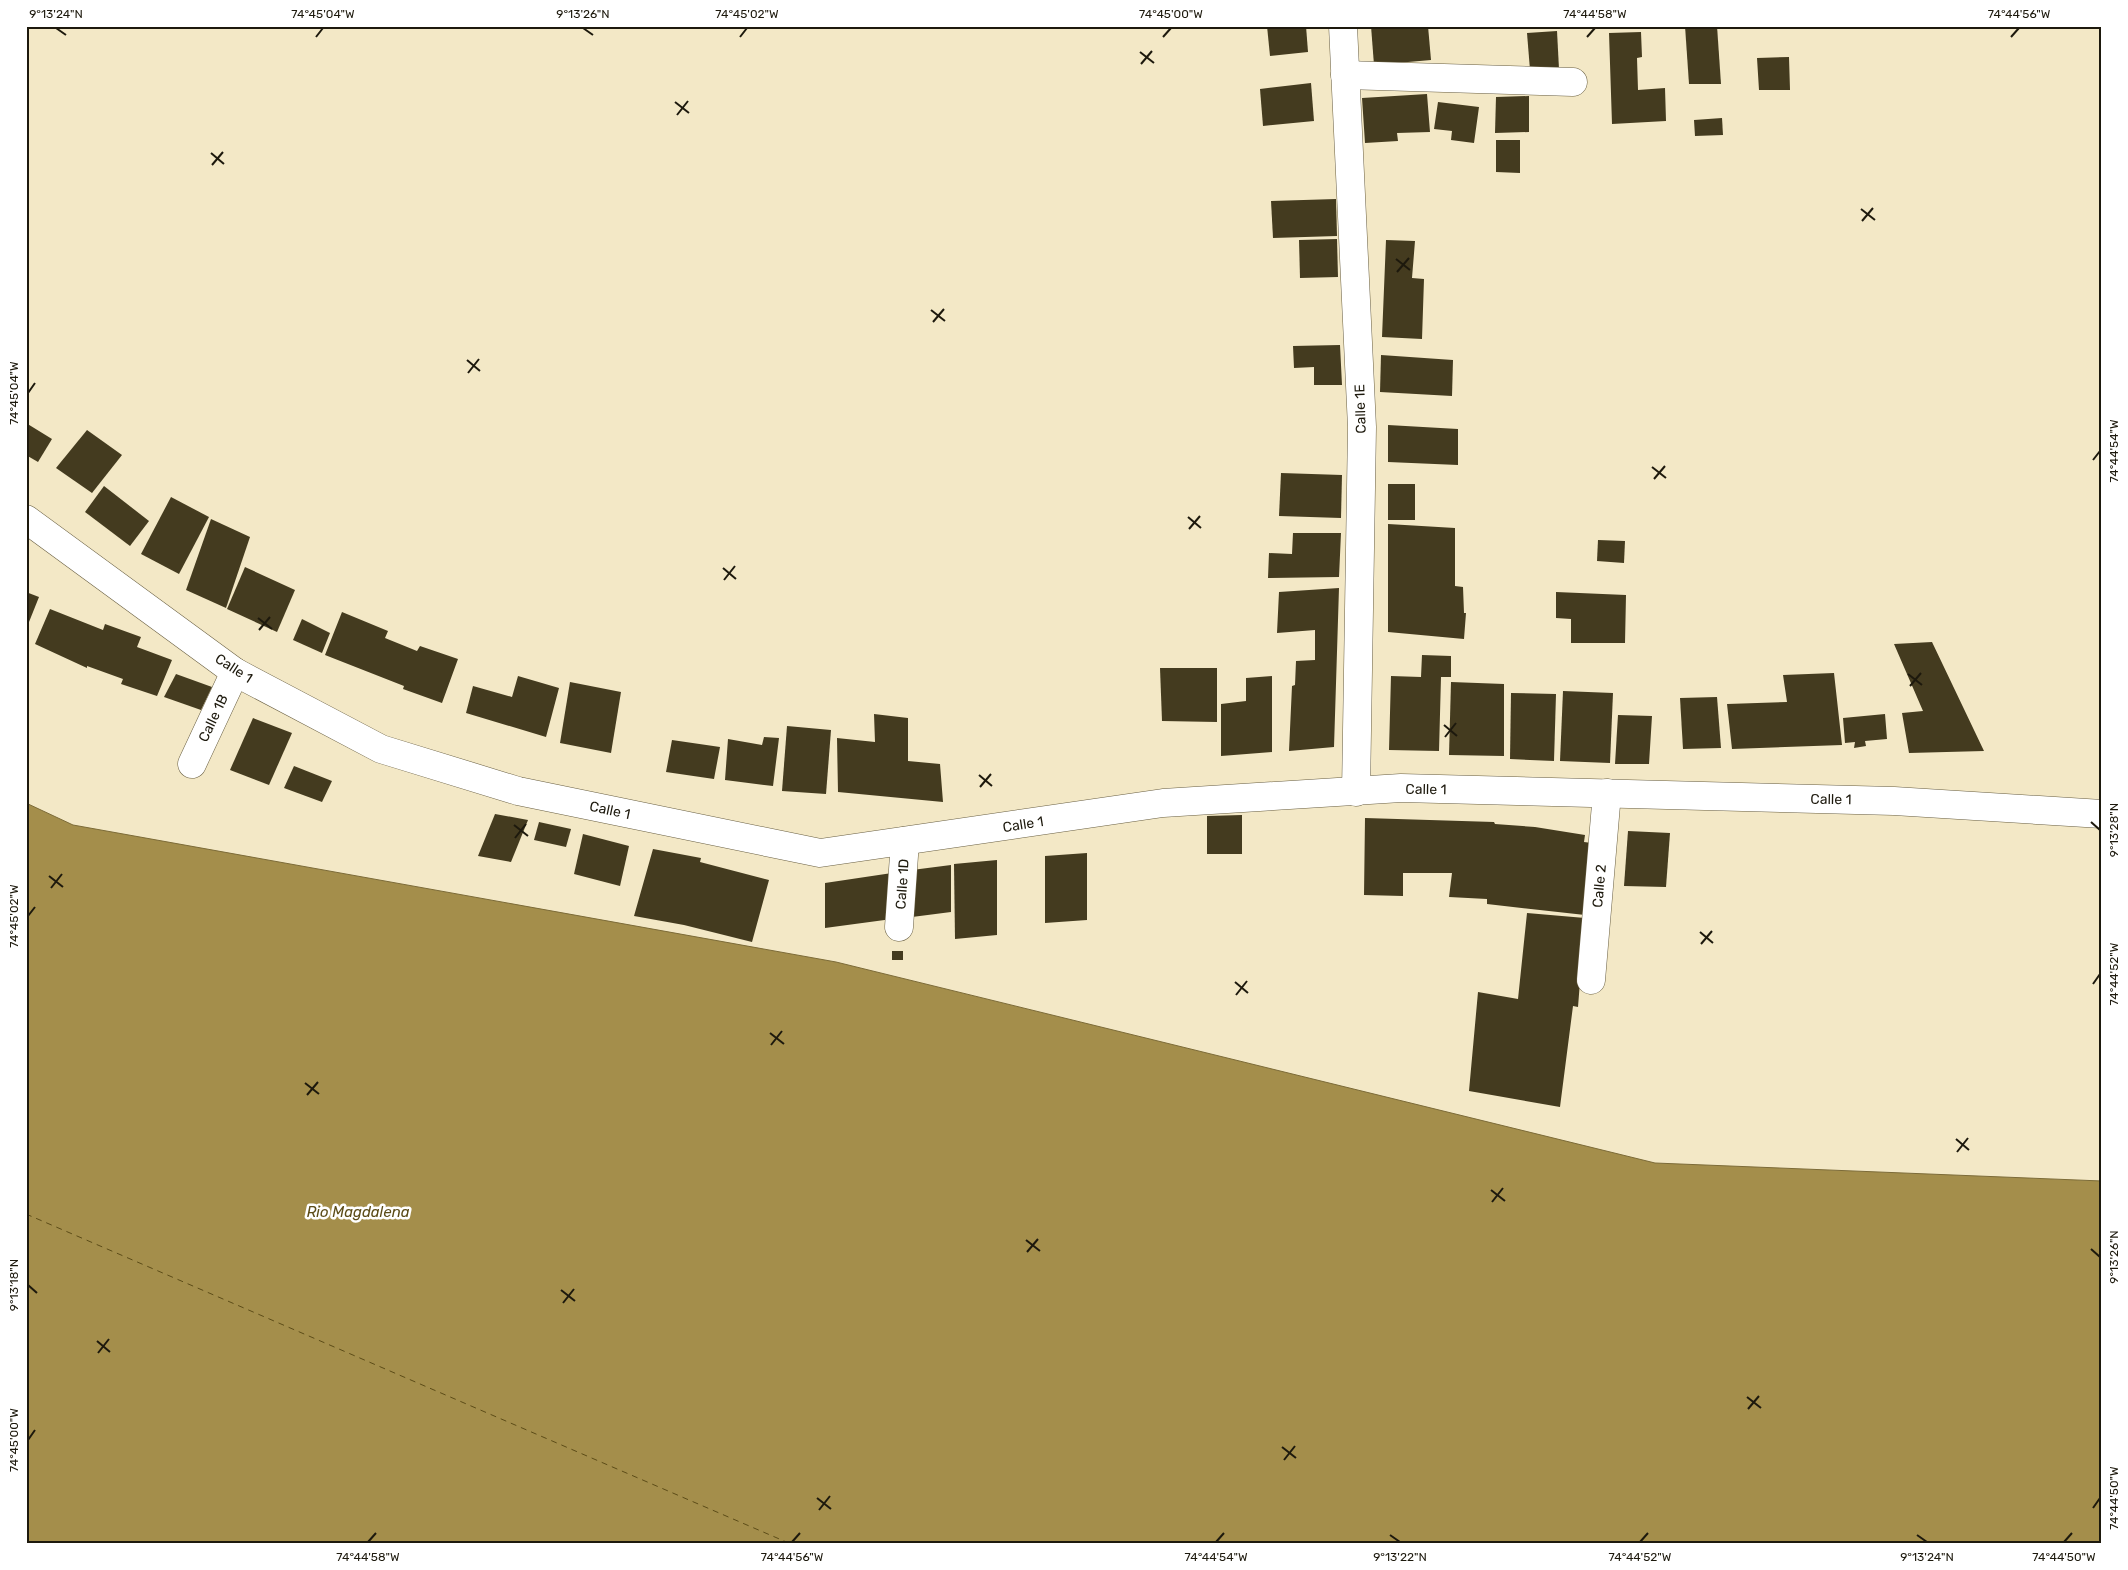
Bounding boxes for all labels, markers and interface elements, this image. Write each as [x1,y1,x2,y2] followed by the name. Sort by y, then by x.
[29,7,83,21] text: 9°13'24"N
[291,7,355,21] text: 74°45'04"W
[556,7,610,21] text: 9°13'26"N
[715,7,779,21] text: 74°45'02"W
[1139,7,1203,21] text: 74°45'00"W
[1563,7,1627,21] text: 74°44'58"W
[1988,7,2051,21] text: 74°44'56"W
[7,361,21,425] text: 74°45'04"W
[1351,384,1370,434] street label: Calle 1E
[2107,419,2121,483] text: 74°44'54"W
[212,650,256,687] street label: Calle 1
[195,692,232,745] street label: Calle 1B
[1405,781,1447,798] street label: Calle 1
[1810,791,1852,808] street label: Calle 1
[588,798,632,823] street label: Calle 1
[2107,803,2121,857] text: 9°13'28"N
[1001,813,1045,836] street label: Calle 1
[892,858,913,910] street label: Calle 1D
[1589,864,1610,908] street label: Calle 2
[7,884,21,948] text: 74°45'02"W
[2107,942,2121,1005] text: 74°44'52"W
[306,1203,410,1221] water label: Rio Magdalena
[2107,1230,2121,1284] text: 9°13'26"N
[7,1259,21,1311] text: 9°13'18"N
[7,1408,21,1472] text: 74°45'00"W
[2107,1466,2121,1530] text: 74°44'50"W
[336,1550,400,1564] text: 74°44'58"W
[761,1550,824,1564] text: 74°44'56"W
[1185,1550,1248,1564] text: 74°44'54"W
[1373,1550,1427,1564] text: 9°13'22"N
[1609,1550,1672,1564] text: 74°44'52"W
[1900,1550,1954,1564] text: 9°13'24"N
[2032,1550,2096,1564] text: 74°44'50"W

